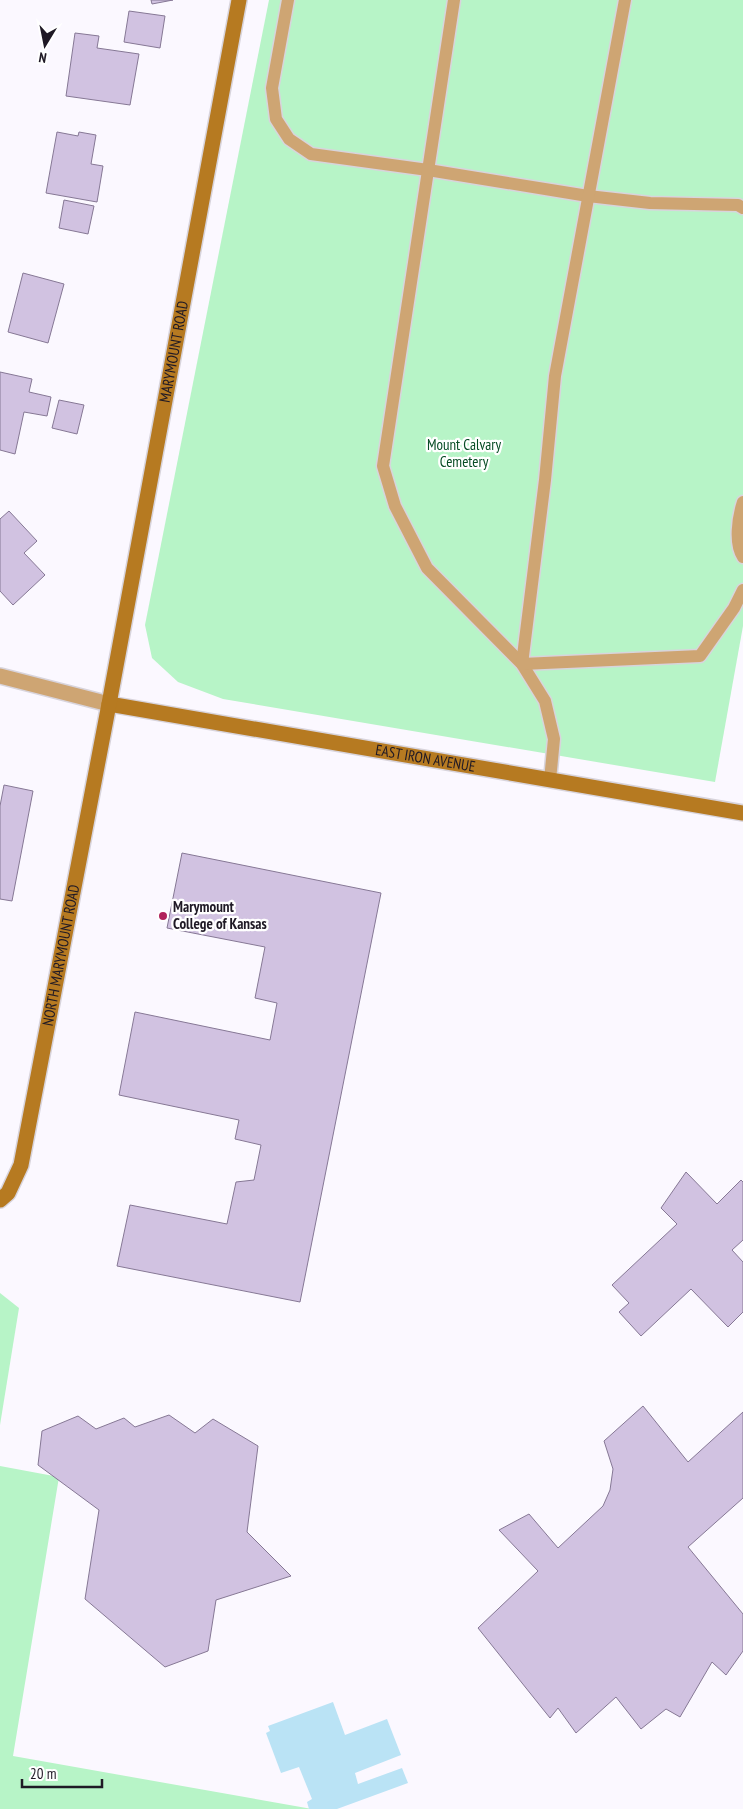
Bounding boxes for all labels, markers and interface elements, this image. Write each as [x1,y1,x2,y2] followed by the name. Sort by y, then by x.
[20,20,70,70] north arrow
[37,48,48,67] text: N
[155,299,192,404] street label: MARYMOUNT ROAD
[427,435,501,471] park label: Mount Calvary Cemetery
[374,740,477,776] street label: EAST IRON AVENUE
[38,883,83,1028] street label: NORTH MARYMOUNT ROAD
[173,897,267,933] place label: Marymount College of Kansas
[157,910,169,922] marker: Marymount College of Kansas
[22,1756,102,1788] scale bar
[30,1764,56,1783] text: 20 m

